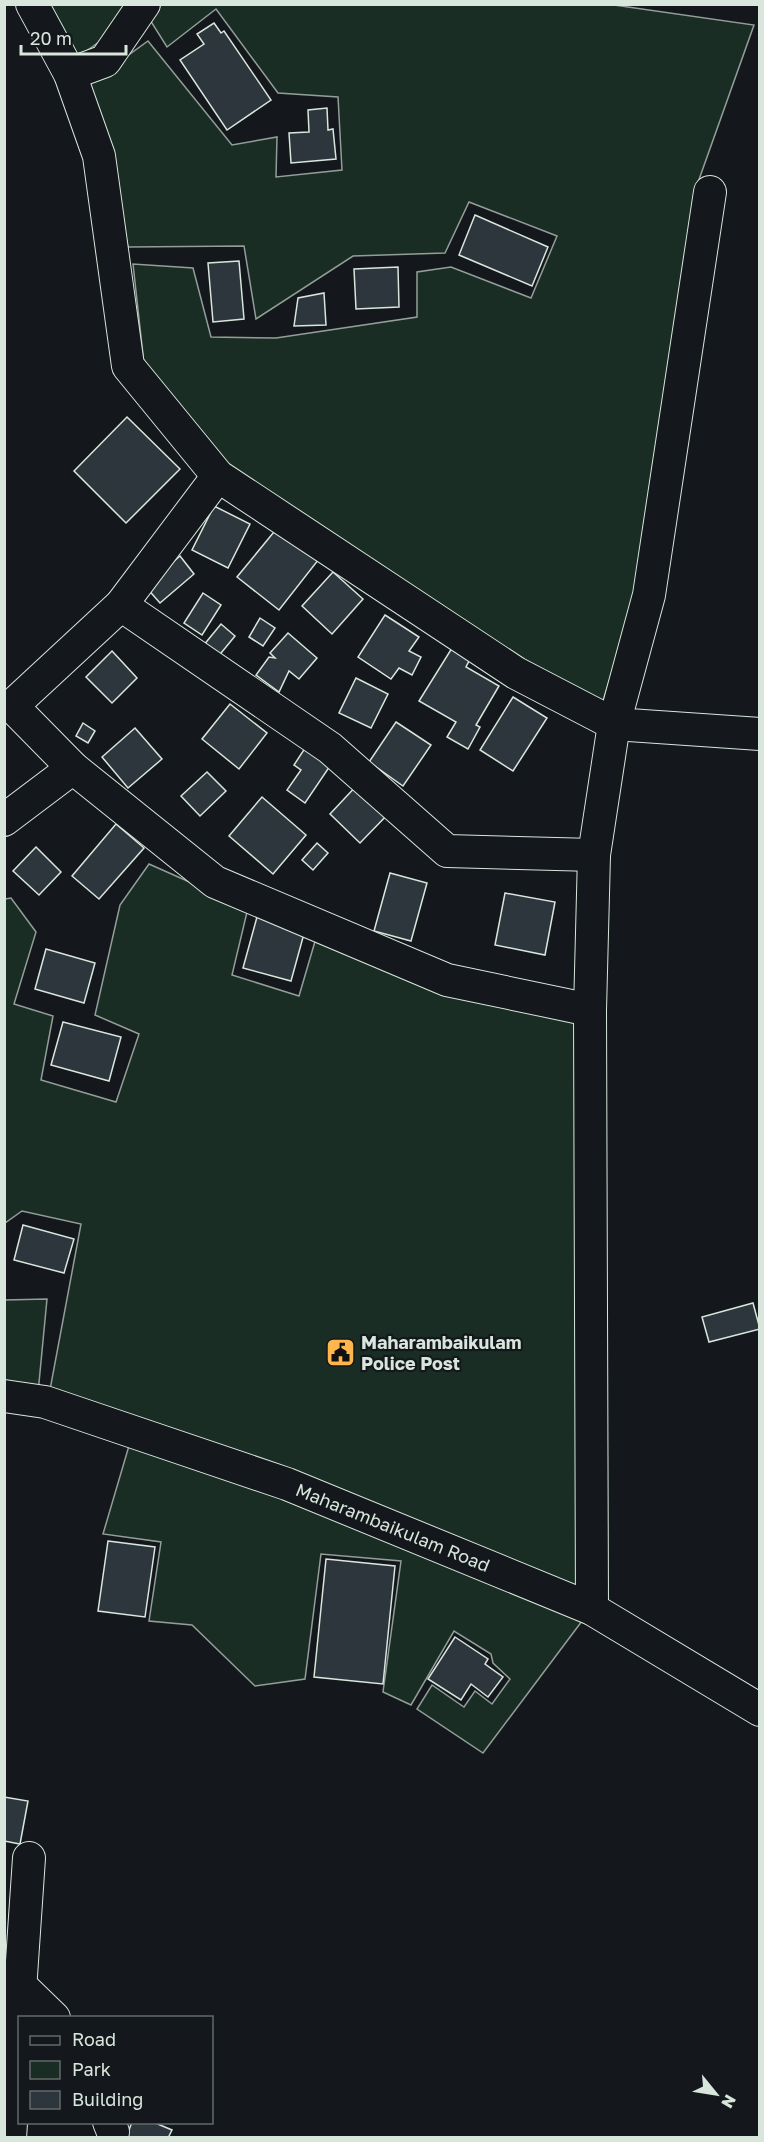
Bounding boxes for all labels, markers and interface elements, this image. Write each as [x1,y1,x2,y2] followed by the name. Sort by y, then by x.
[21,18,126,56] scale bar
[30,27,72,49] text: 20 m
[361,1331,522,1374] place label: Maharambaikulam Police Post
[324,1336,356,1368] public building icon: Maharambaikulam Police Post
[293,1478,493,1576] street label: Maharambaikulam Road
[18,2016,213,2124] legend
[72,2028,116,2050] text: Road
[72,2058,111,2080] text: Park
[686,2064,746,2124] north arrow
[72,2088,143,2110] text: Building
[717,2091,741,2112] text: N

